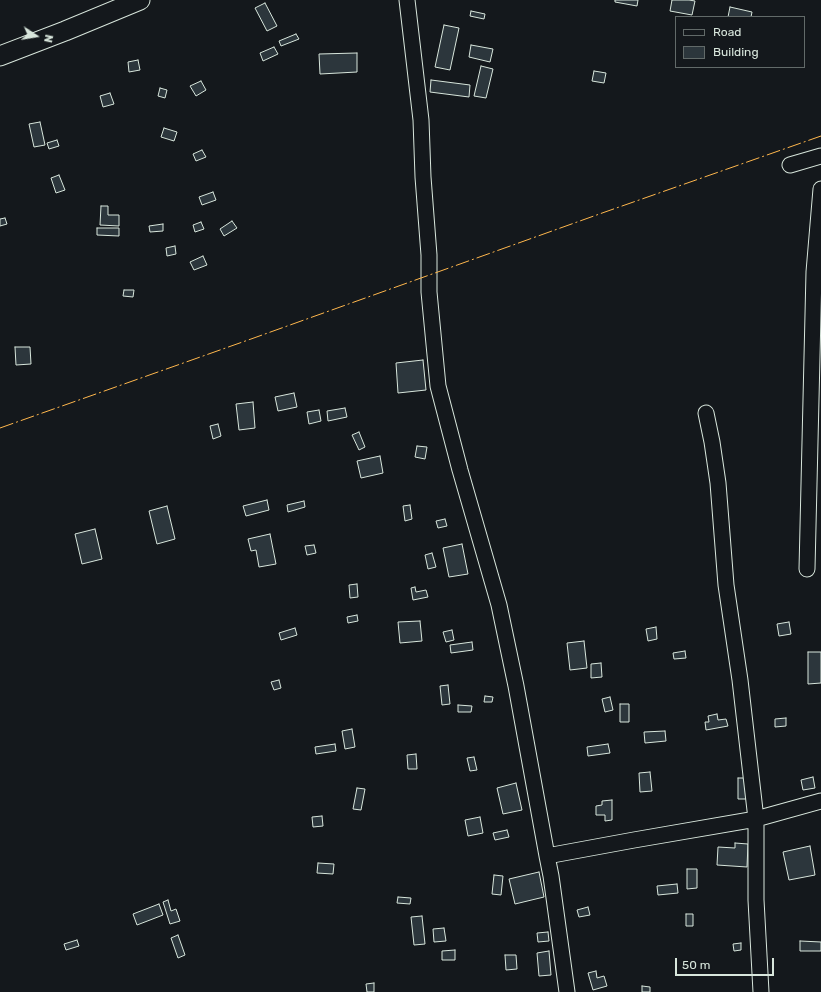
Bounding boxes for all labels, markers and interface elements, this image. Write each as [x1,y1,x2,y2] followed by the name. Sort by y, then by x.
[16,16,56,56] north arrow
[675,16,805,68] legend
[713,25,741,39] text: Road
[41,33,55,44] text: N
[713,45,759,59] text: Building
[677,950,776,976] scale bar
[682,958,710,972] text: 50 m

